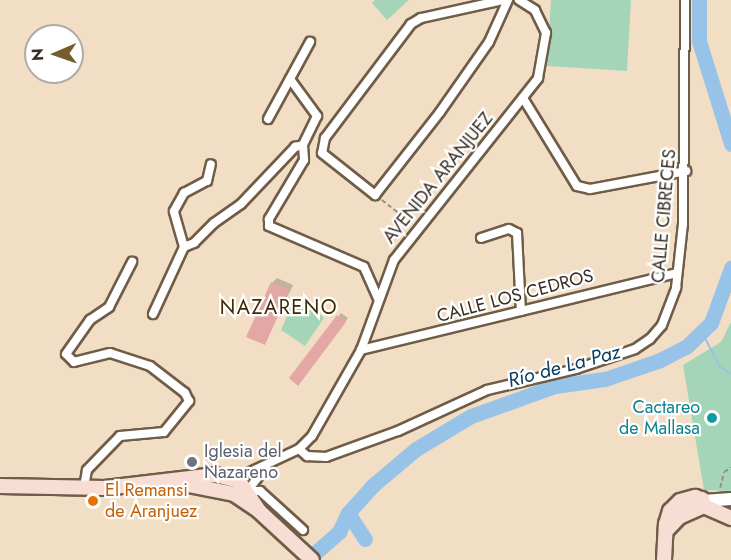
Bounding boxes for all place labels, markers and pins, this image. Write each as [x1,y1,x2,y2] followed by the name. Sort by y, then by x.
[619,397,700,440] place label: Cactareo de Mallasa
[705,411,719,425] marker: Cactareo de Mallasa
[204,441,282,484] place label: Iglesia del Nazareno
[185,455,199,469] marker: Iglesia del Nazareno
[105,480,197,522] place label: El Remansi de Aranjuez
[86,494,100,508] marker: El Remansi de Aranjuez

